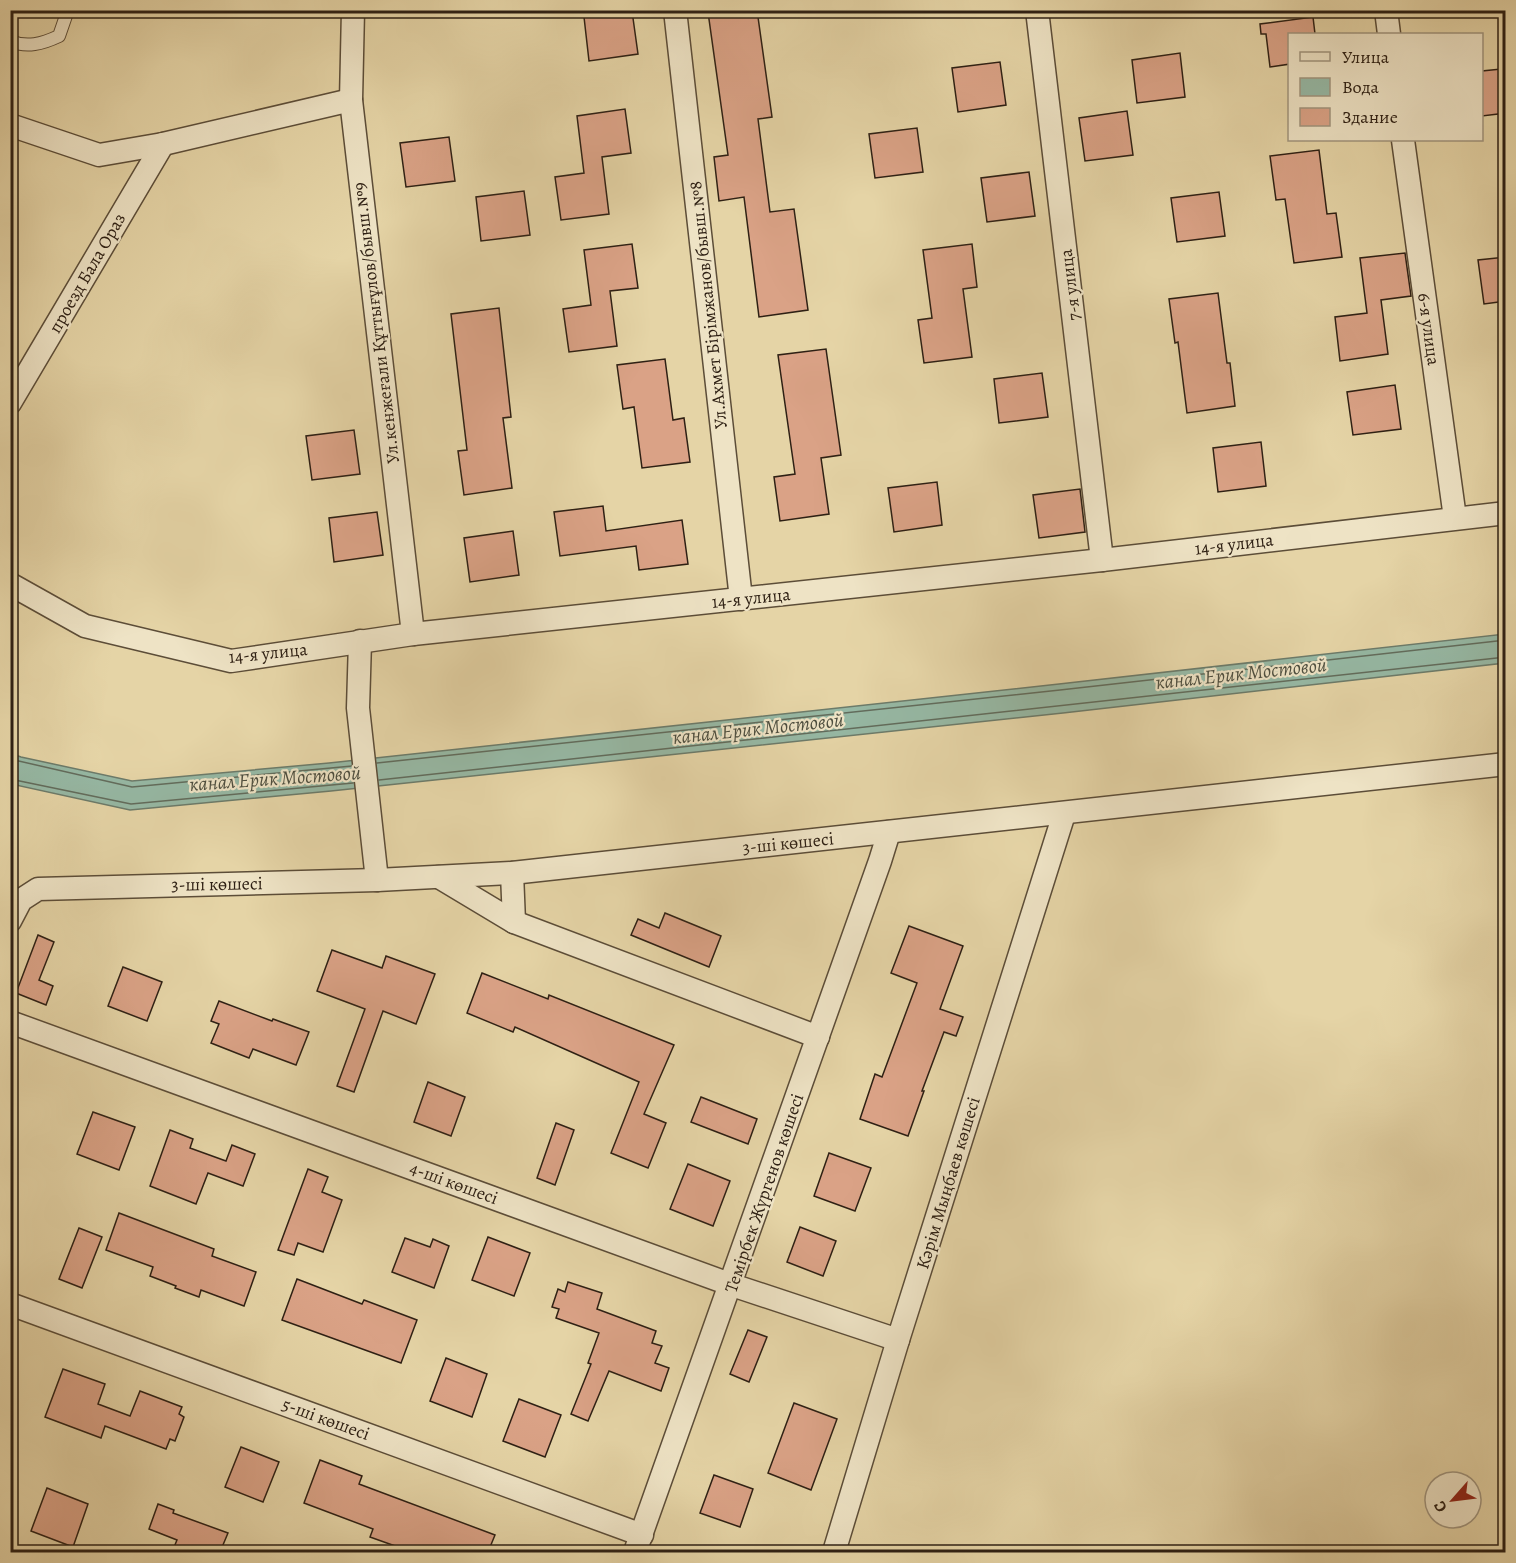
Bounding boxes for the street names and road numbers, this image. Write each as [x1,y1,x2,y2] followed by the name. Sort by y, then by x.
[683,180,733,430] street label: Ул.Ахмет Бірімжанов/бывш.№8
[347,181,405,465] street label: Ул.кенжеғали Құттығұлов/бывш.№9
[43,209,131,337] street label: проезд Бала Ораз
[1054,247,1086,322] street label: 7-я улица
[1412,291,1446,368] street label: 6-я улица
[1193,527,1275,561] street label: 14-я улица
[710,582,792,614] street label: 14-я улица
[227,637,309,669] street label: 14-я улица
[741,826,835,860] street label: 3-ші көшесі
[171,871,263,897] street label: 3-ші көшесі
[719,1090,809,1296] street label: Темірбек Жүргенов көшесі
[910,1094,986,1272] street label: Кәрім Мыңбаев көшесі
[407,1156,501,1210] street label: 4-ші көшесі
[279,1392,373,1446] street label: 5-ші көшесі

